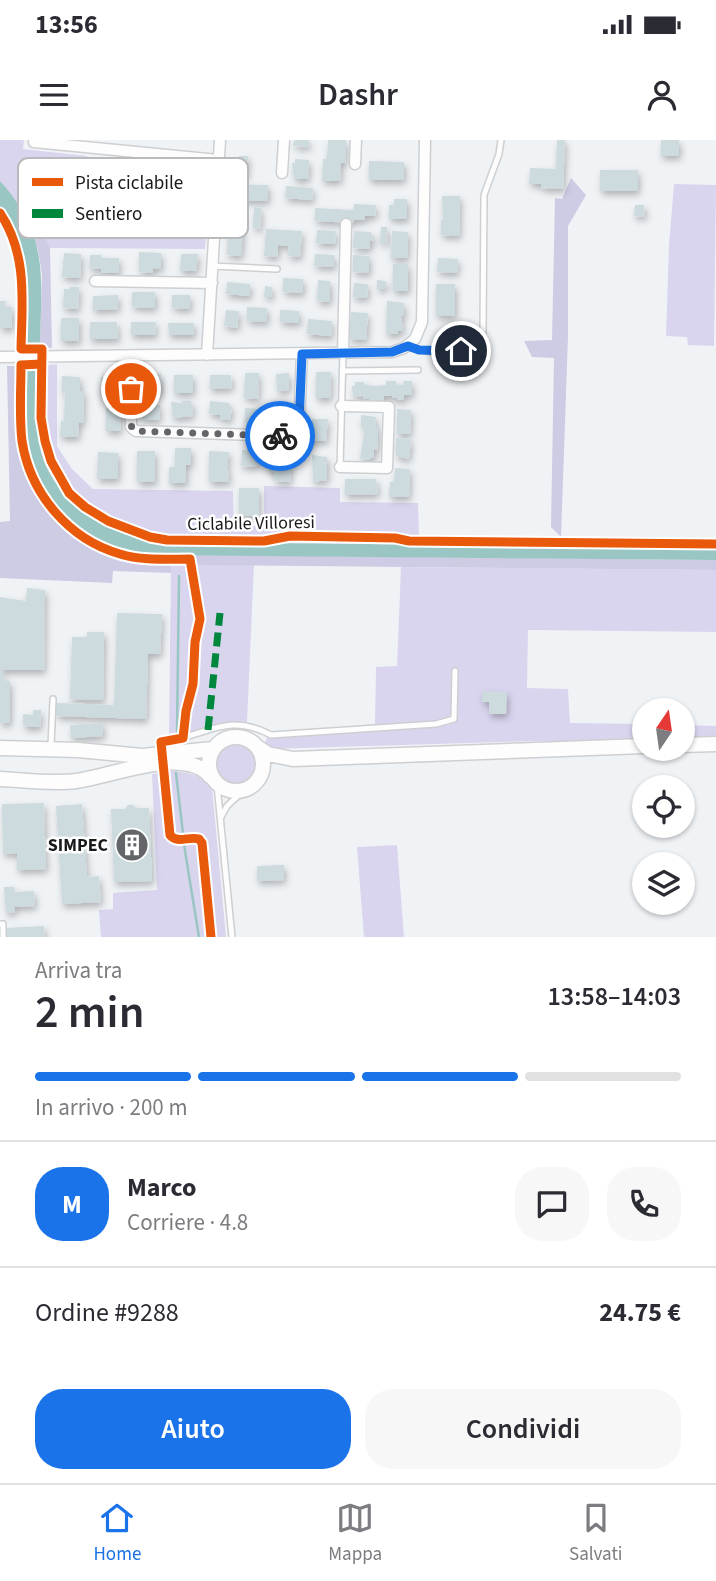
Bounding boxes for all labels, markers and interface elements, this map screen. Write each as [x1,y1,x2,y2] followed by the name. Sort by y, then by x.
[35,6,98,43] text: 13:56
[318,72,398,118] text: Dashr
[35,76,73,114] icon: menu
[643,76,681,114] icon: person
[18,158,248,238] legend
[75,170,183,197] text: Pista ciclabile
[75,201,142,228] text: Sentiero
[431,321,491,381] pin
[442,332,480,370] icon: home
[101,359,161,419] pin
[112,370,150,408] icon: bag
[245,401,315,471] courier
[261,417,299,455] icon: bike
[187,510,315,537] street label: Ciclabile Villoresi
[632,698,695,761] north arrow
[632,698,695,915] map controls
[632,775,695,838] button: locate
[113,826,151,864] building icon: SIMPEC
[48,833,109,858] place label: SIMPEC
[632,852,695,915] button: layers
[35,954,122,987] text: Arriva tra
[548,978,681,1015] text: 13:58–14:03
[35,980,144,1045] text: 2 min
[35,1091,187,1124] text: In arrivo · 200 m
[515,1167,589,1241] button: chat
[607,1167,681,1241] button: phone
[127,1169,196,1206] text: Marco
[62,1186,82,1223] text: M
[127,1206,248,1239] text: Corriere · 4.8
[35,1294,179,1331] text: Ordine #9288
[599,1294,681,1331] text: 24.75 €
[35,1389,351,1469] button: Aiuto
[365,1389,681,1469] button: Condividi
[93,1499,141,1568] tab: Home
[328,1499,382,1568] tab: Mappa
[569,1499,623,1568] tab: Salvati

